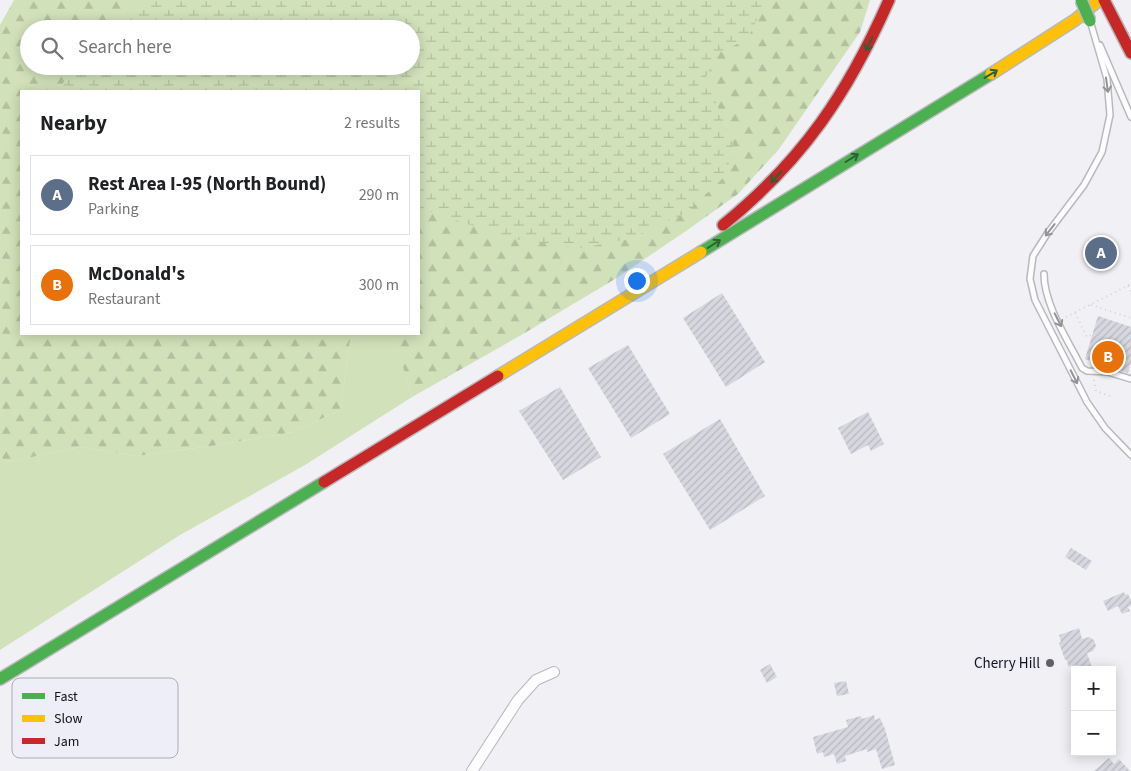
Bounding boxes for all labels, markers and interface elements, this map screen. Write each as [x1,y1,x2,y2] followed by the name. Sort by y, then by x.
[20,20,420,75] search box
[38,34,66,62] icon: search
[78,34,172,61] text: Search here
[864,37,874,52] one-way arrow
[983,68,997,78] one-way arrow
[1102,77,1112,93] one-way arrow
[40,108,107,138] text: Nearby
[344,112,400,134] text: 2 results
[845,153,859,164] one-way arrow
[770,170,782,183] one-way arrow
[88,171,326,198] text: Rest Area I-95 (North Bound)
[52,184,62,206] text: A
[359,184,399,206] text: 290 m
[88,198,139,220] text: Parking
[1045,223,1055,237] one-way arrow
[1085,234,1117,272] pin: A
[706,238,720,248] one-way arrow
[88,261,185,288] text: McDonald's
[624,268,650,294] your location
[52,274,62,296] text: B
[359,274,399,296] text: 300 m
[88,288,161,310] text: Restaurant
[1053,312,1063,327] one-way arrow
[1092,338,1124,376] pin: B
[1069,370,1079,385] one-way arrow
[974,653,1040,674] place label: Cherry Hill
[1044,657,1056,669] marker: Cherry Hill
[1071,666,1116,756] map controls
[1071,666,1116,711] button: +
[12,678,178,758] legend
[54,687,78,707] text: Fast
[54,709,83,729] text: Slow
[1071,711,1116,756] button: −
[54,732,79,752] text: Jam

